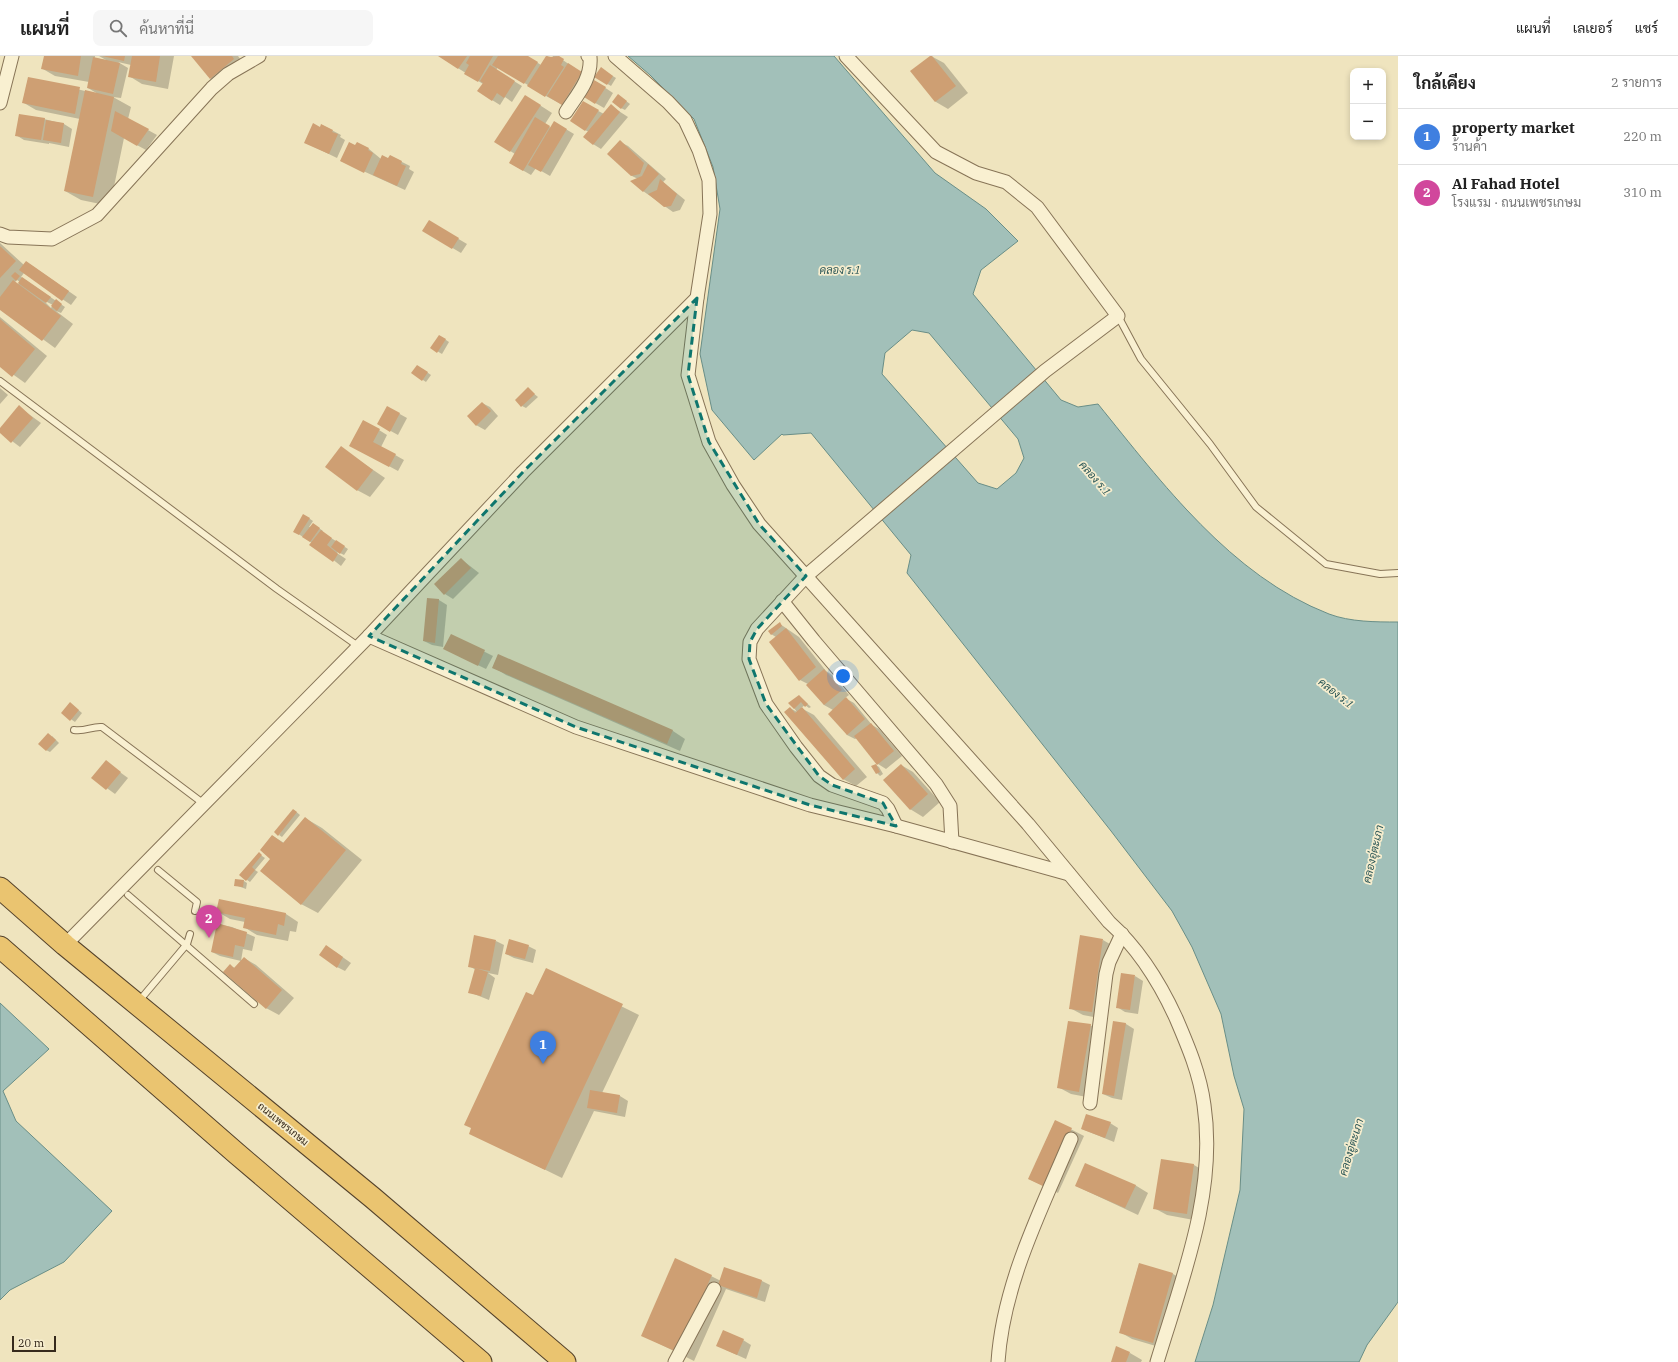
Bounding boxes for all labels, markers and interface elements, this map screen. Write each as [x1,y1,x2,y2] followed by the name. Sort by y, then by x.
[93,10,373,46] search box
[20,16,69,40] text: แผนที่
[107,17,129,39] icon: search
[139,19,194,38] text: ค้นหาที่นี่
[1516,19,1551,37] text: แผนที่
[1573,19,1613,37] text: เลเยอร์
[1635,19,1658,37] text: แชร์
[1350,68,1386,140] map controls
[1350,68,1386,104] button: +
[1414,72,1476,94] text: ใกล้เคียง
[1611,74,1662,91] text: 2 รายการ
[1350,104,1386,140] button: −
[1452,118,1575,137] text: property market
[1423,128,1431,145] text: 1
[1623,128,1662,145] text: 220 m
[1452,138,1487,155] text: ร้านค้า
[1452,174,1560,193] text: Al Fahad Hotel
[1423,184,1431,201] text: 2
[1623,184,1662,201] text: 310 m
[1452,194,1581,211] text: โรงแรม · ถนนเพชรเกษม
[820,263,860,277] water label: คลอง ร.1
[1076,458,1114,498] water label: คลอง ร.1
[833,666,853,686] your location
[1316,675,1356,711] water label: คลอง ร.1
[1360,824,1388,885] water label: คลองอุ่ตะเภา
[196,905,222,938] pin: 2
[530,1031,556,1064] pin: 1
[255,1100,311,1148] street label: ถนนเพชรเกษม
[1336,1117,1367,1178] water label: คลองอู่ตะเภา
[12,1334,56,1353] scale bar
[18,1336,44,1350] text: 20 m

